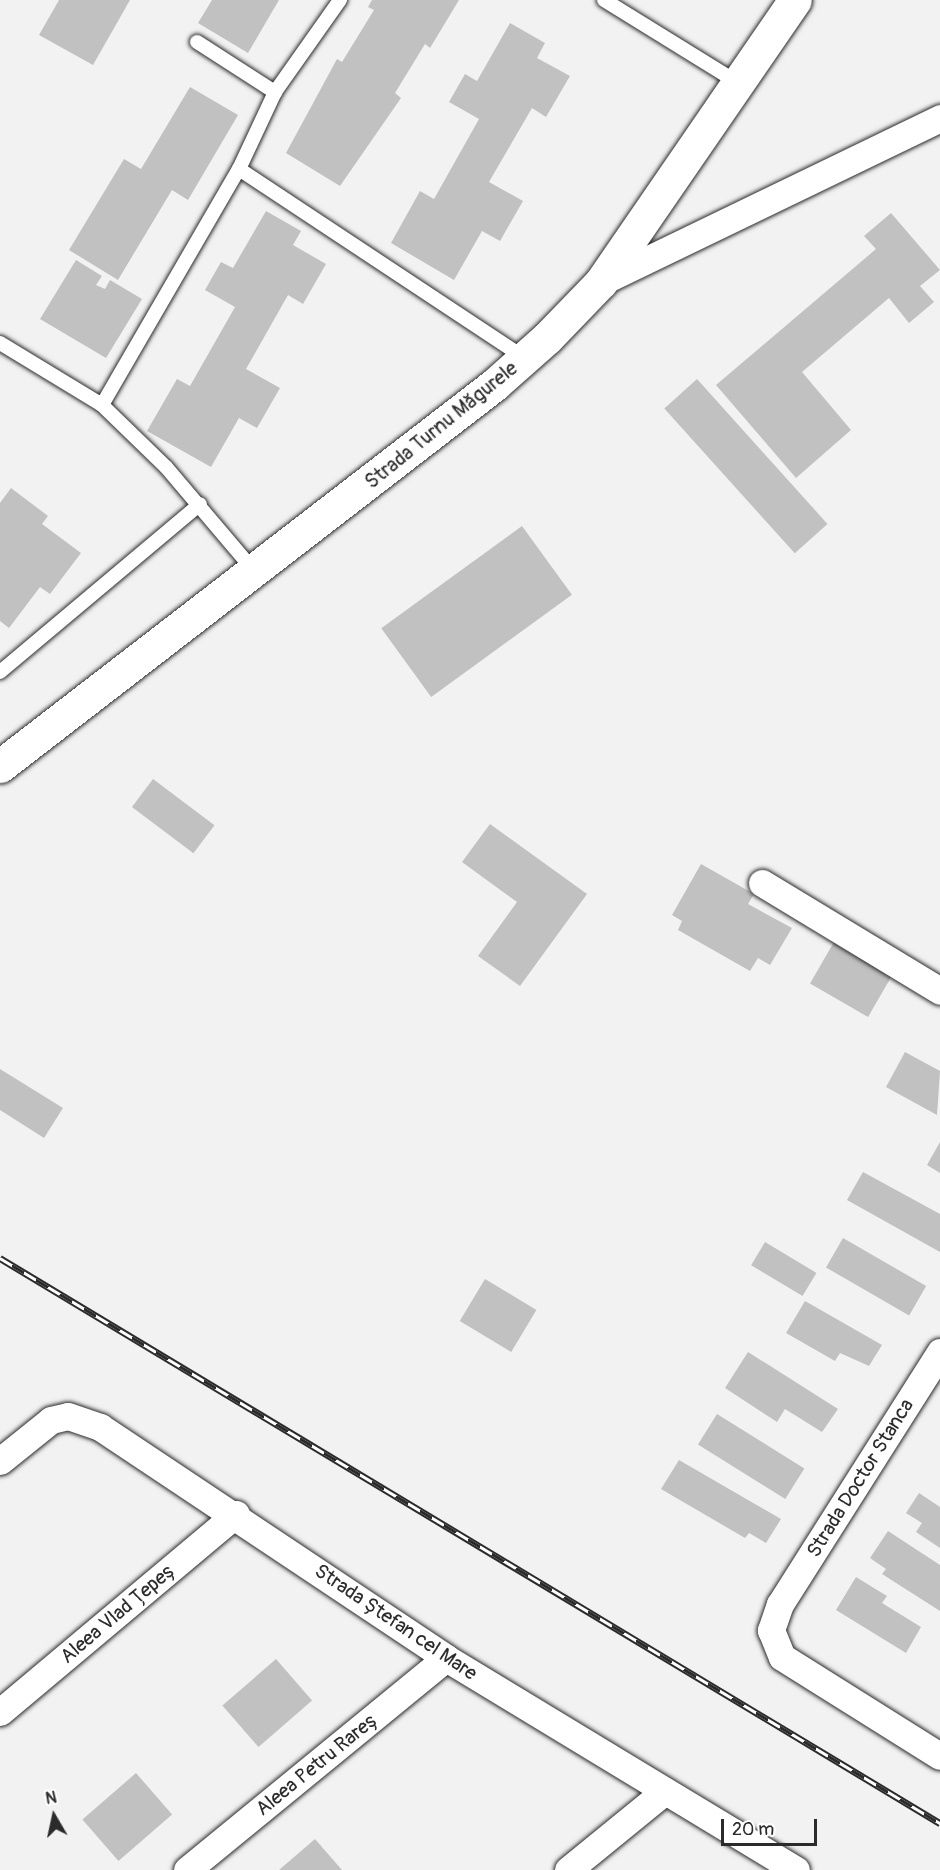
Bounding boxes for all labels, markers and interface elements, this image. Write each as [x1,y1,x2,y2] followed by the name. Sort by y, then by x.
[360,356,522,494] street label: Strada Turnu Măgurele
[801,1394,919,1562] street label: Strada Doctor Stanca
[55,1558,181,1668] street label: Aleea Vlad Țepeș
[310,1559,482,1685] street label: Strada Ștefan cel Mare
[251,1707,383,1821] street label: Aleea Petru Rareș
[24,1786,84,1846] north arrow
[44,1787,58,1809] text: N
[724,1807,820,1845] scale bar
[732,1818,774,1841] text: 20 m

